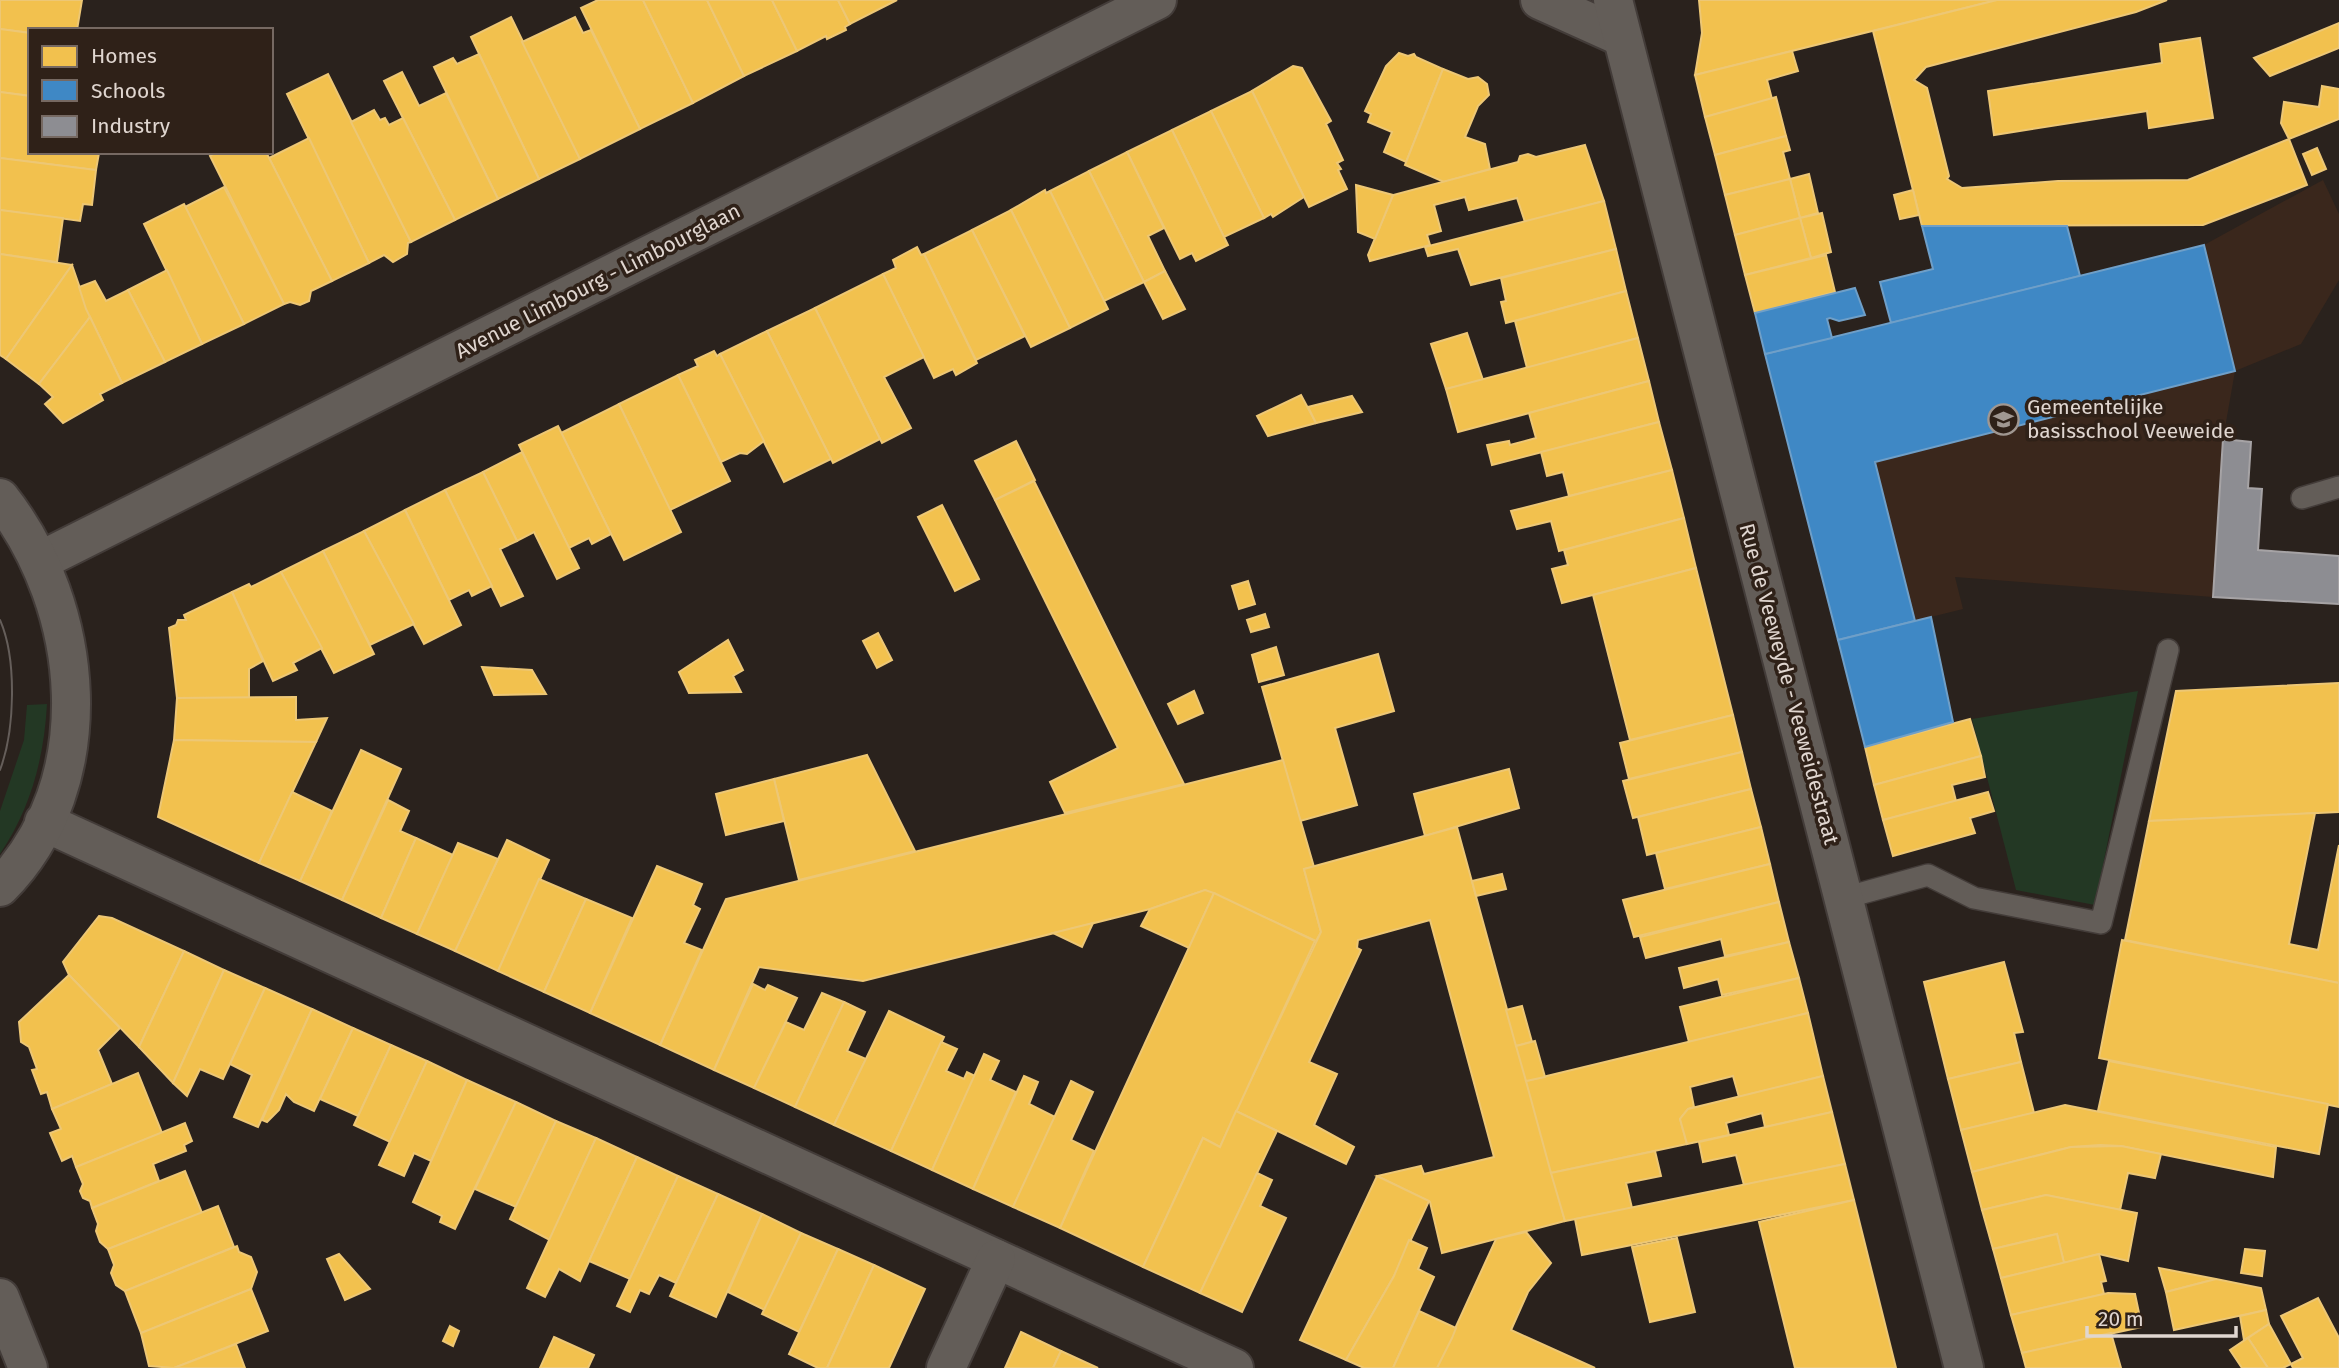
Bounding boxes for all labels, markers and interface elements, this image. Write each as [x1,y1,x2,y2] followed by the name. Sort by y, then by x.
[28,28,273,154] legend
[91,43,157,69] text: Homes
[91,78,165,104] text: Schools
[91,113,171,139] text: Industry
[451,198,745,364] street label: Avenue Limbourg - Limbourglaan
[2027,394,2235,444] place label: Gemeentelijke basisschool Veeweide
[1987,402,2021,436] school or university icon: Gemeentelijke basisschool Veeweide
[1734,521,1845,848] street label: Rue de Veeweyde - Veeweidestraat
[2087,1294,2236,1338] scale bar
[2098,1306,2144,1332] text: 20 m

